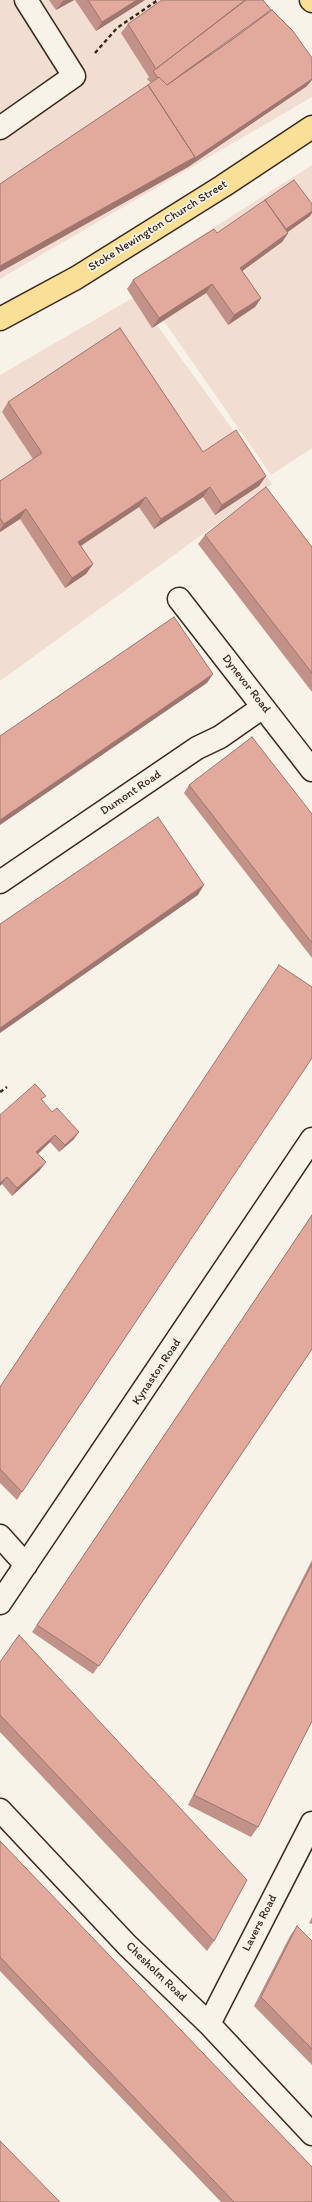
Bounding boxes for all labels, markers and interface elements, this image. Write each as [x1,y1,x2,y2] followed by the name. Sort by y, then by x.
[86,177,230,275] street label: Stoke Newington Church Street
[219,652,273,716] street label: Dynevor Road
[98,767,164,819] street label: Dumont Road
[130,1336,184,1408] street label: Kynaston Road
[240,1892,280,1954] street label: Lavers Road
[122,1939,190,2005] street label: Chesholm Road

